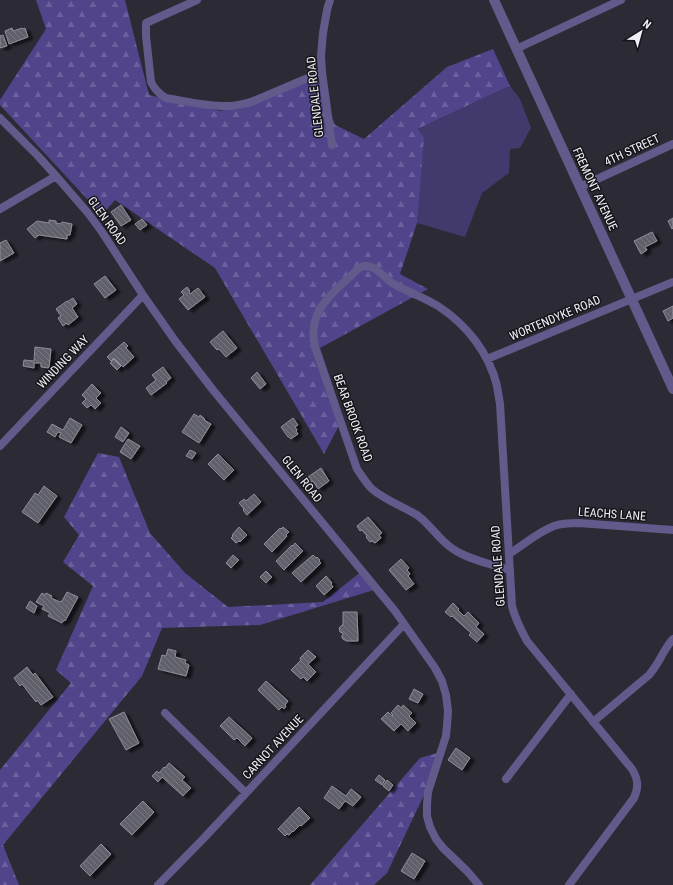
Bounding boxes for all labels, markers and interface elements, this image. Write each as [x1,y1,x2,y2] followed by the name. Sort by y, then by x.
[621,12,661,52] north arrow
[640,17,654,32] text: N
[304,56,326,138] street label: GLENDALE ROAD
[602,131,662,169] street label: 4TH STREET
[570,145,620,233] street label: FREMONT AVENUE
[85,194,129,248] street label: GLEN ROAD
[507,292,603,343] street label: WORTENDYKE ROAD
[34,332,92,391] street label: WINDING WAY
[331,372,375,464] street label: BEAR BROOK ROAD
[279,453,325,505] street label: GLEN ROAD
[578,505,646,523] street label: LEACHS LANE
[488,525,508,607] street label: GLENDALE ROAD
[240,712,306,782] street label: CARNOT AVENUE

